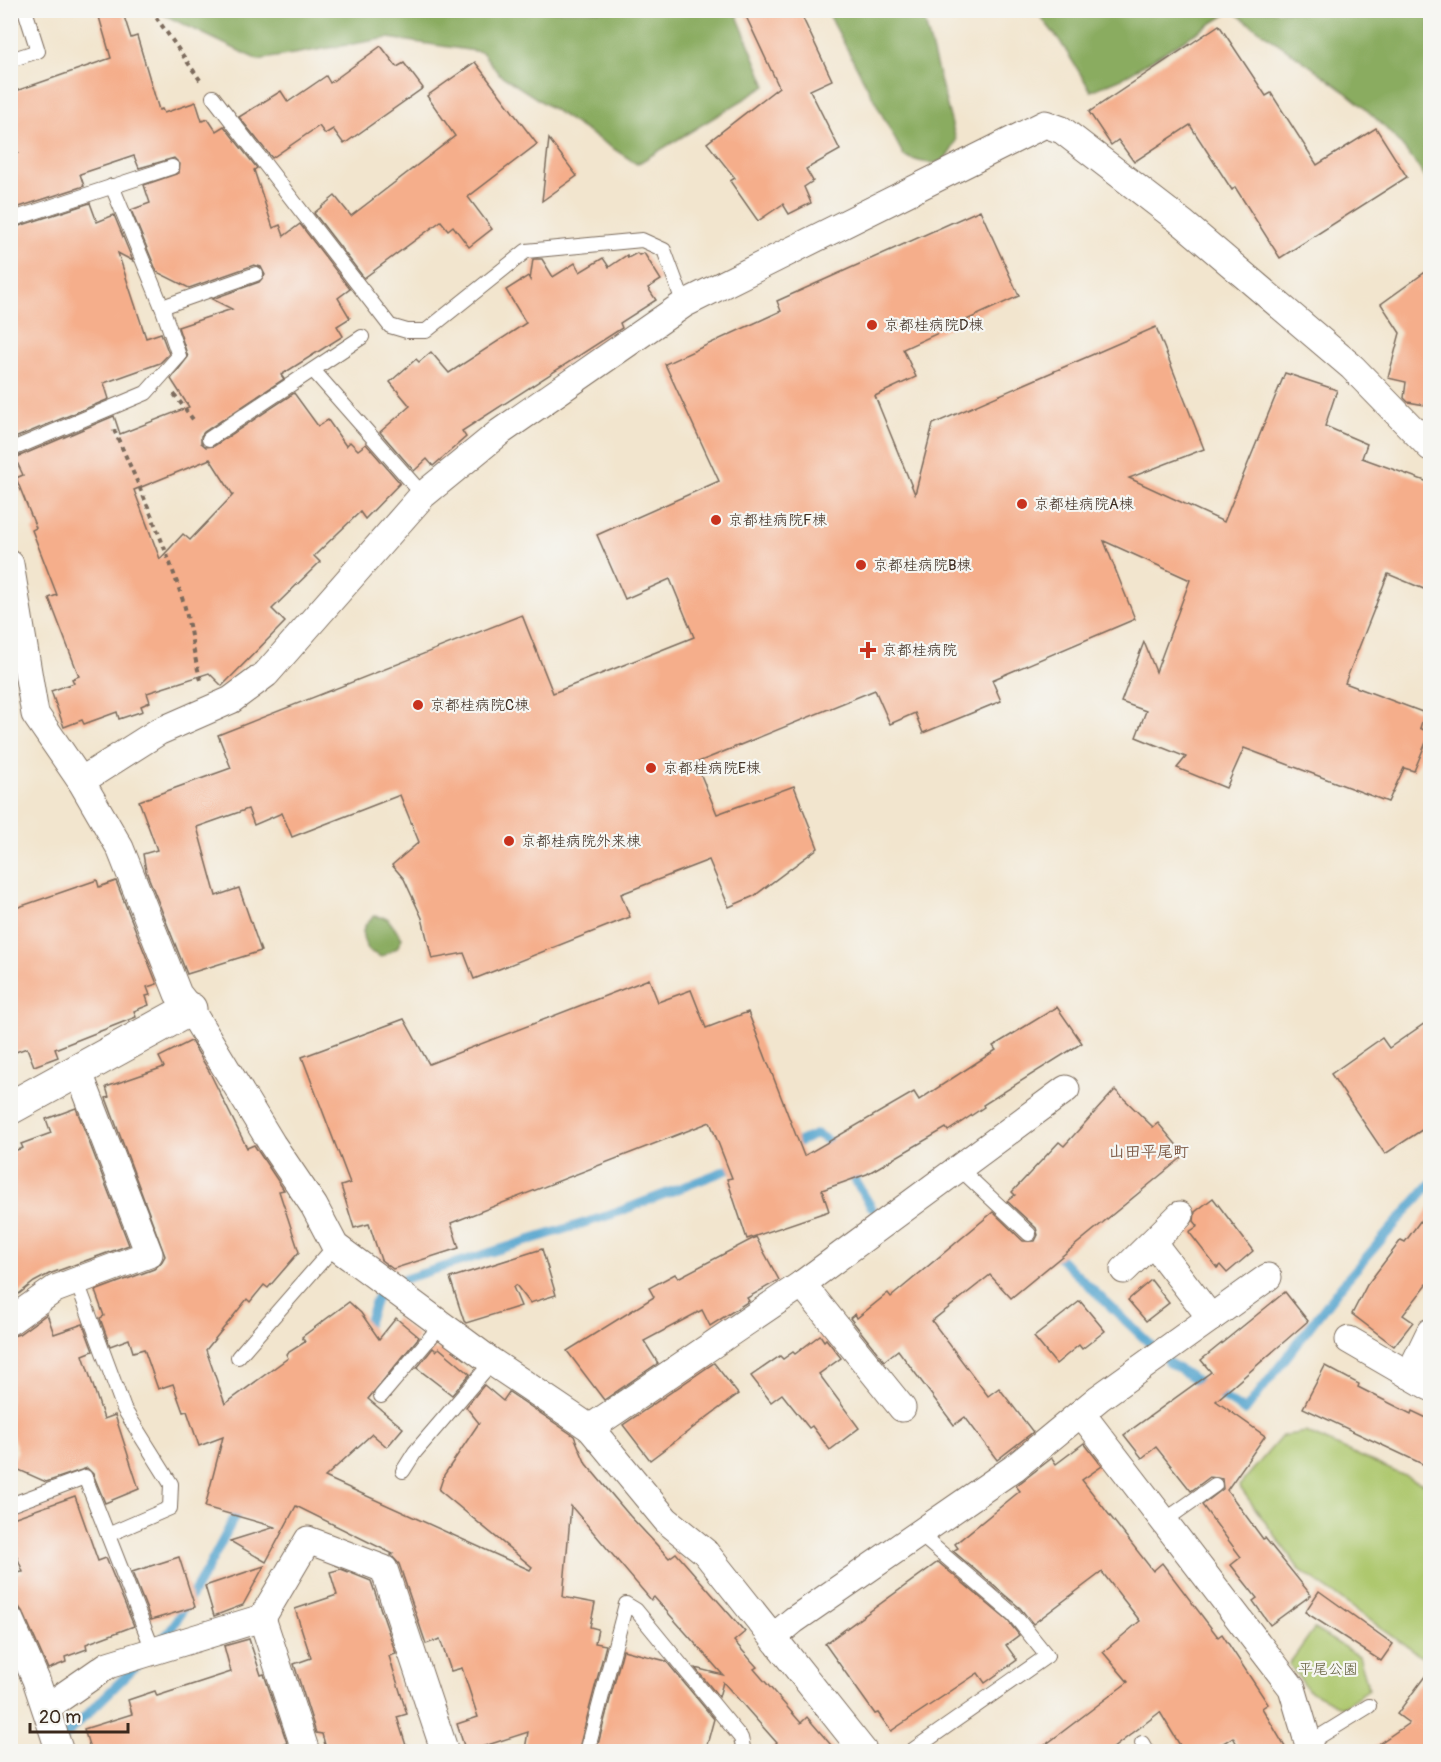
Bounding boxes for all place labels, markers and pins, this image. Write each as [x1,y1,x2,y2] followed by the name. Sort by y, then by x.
[884,316,983,335] place label: 京都桂病院D棟
[865,318,879,332] marker: 京都桂病院D棟
[1034,495,1134,514] place label: 京都桂病院A棟
[1015,497,1029,511] marker: 京都桂病院A棟
[728,511,827,530] place label: 京都桂病院F棟
[709,513,723,527] marker: 京都桂病院F棟
[873,556,972,575] place label: 京都桂病院B棟
[854,558,868,572] marker: 京都桂病院B棟
[859,641,877,659] marker: 京都桂病院
[882,641,957,660] place label: 京都桂病院
[430,696,529,715] place label: 京都桂病院C棟
[411,698,425,712] marker: 京都桂病院C棟
[663,759,761,778] place label: 京都桂病院E棟
[644,761,658,775] marker: 京都桂病院E棟
[521,832,641,851] place label: 京都桂病院外来棟
[502,834,516,848] marker: 京都桂病院外来棟

